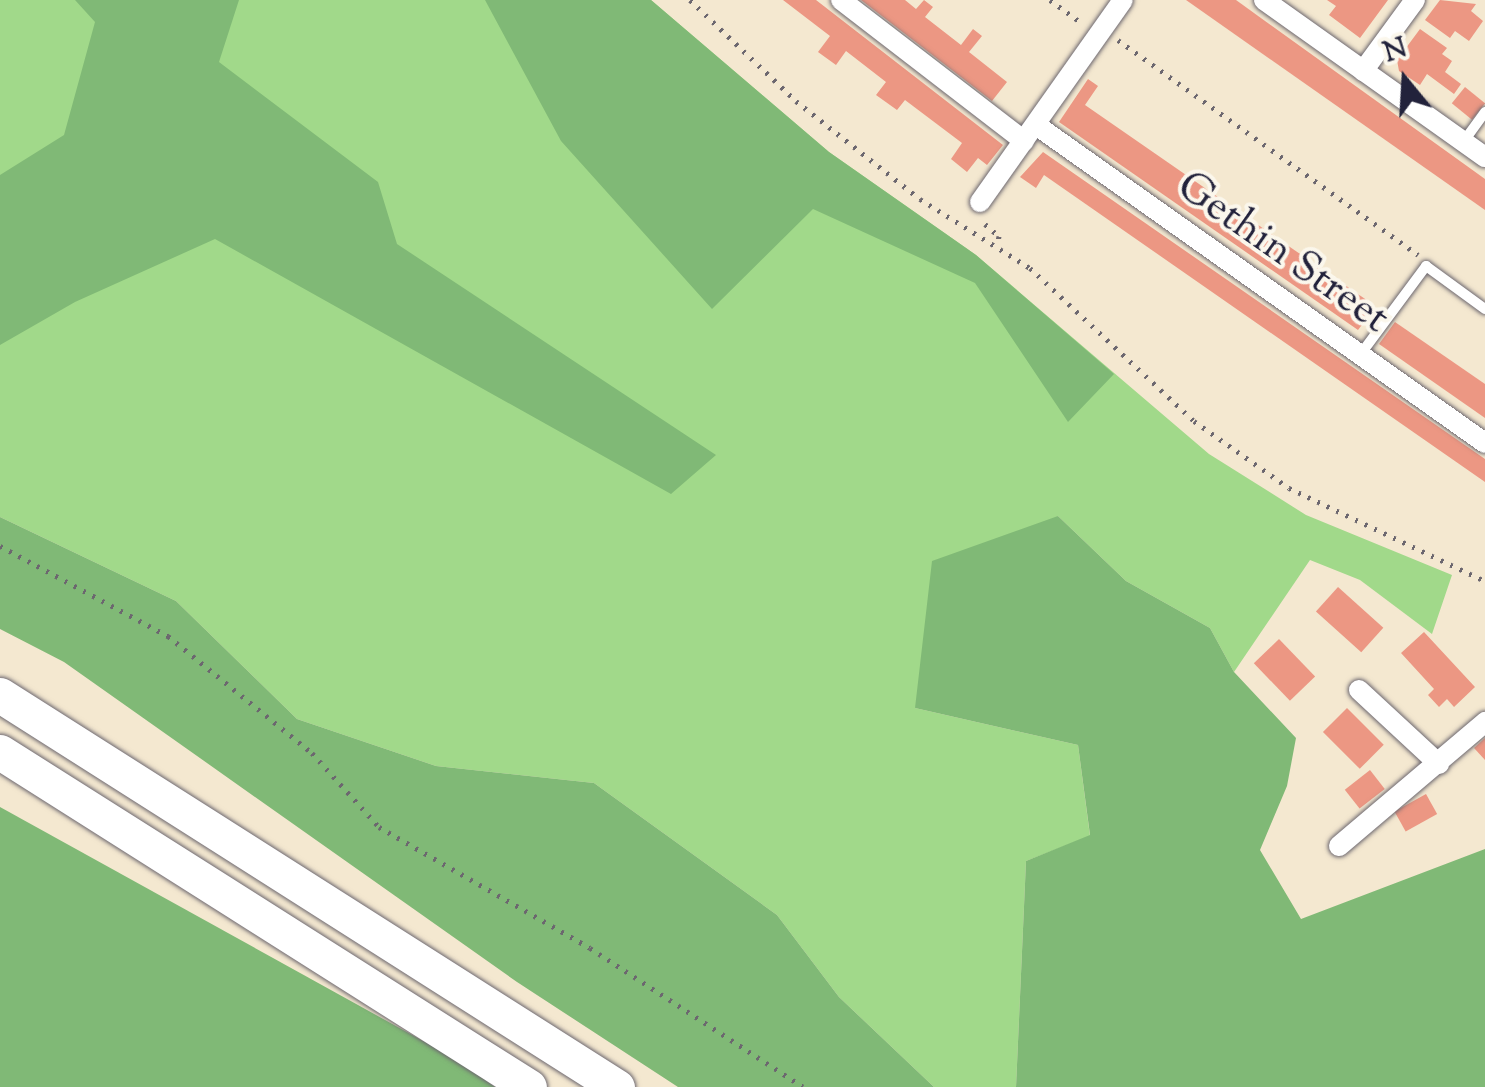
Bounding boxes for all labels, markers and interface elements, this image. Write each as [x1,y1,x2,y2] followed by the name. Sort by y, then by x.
[1379,29,1413,74] text: N
[1355,30,1455,130] north arrow
[1166,163,1398,345] street label: Gethin Street

